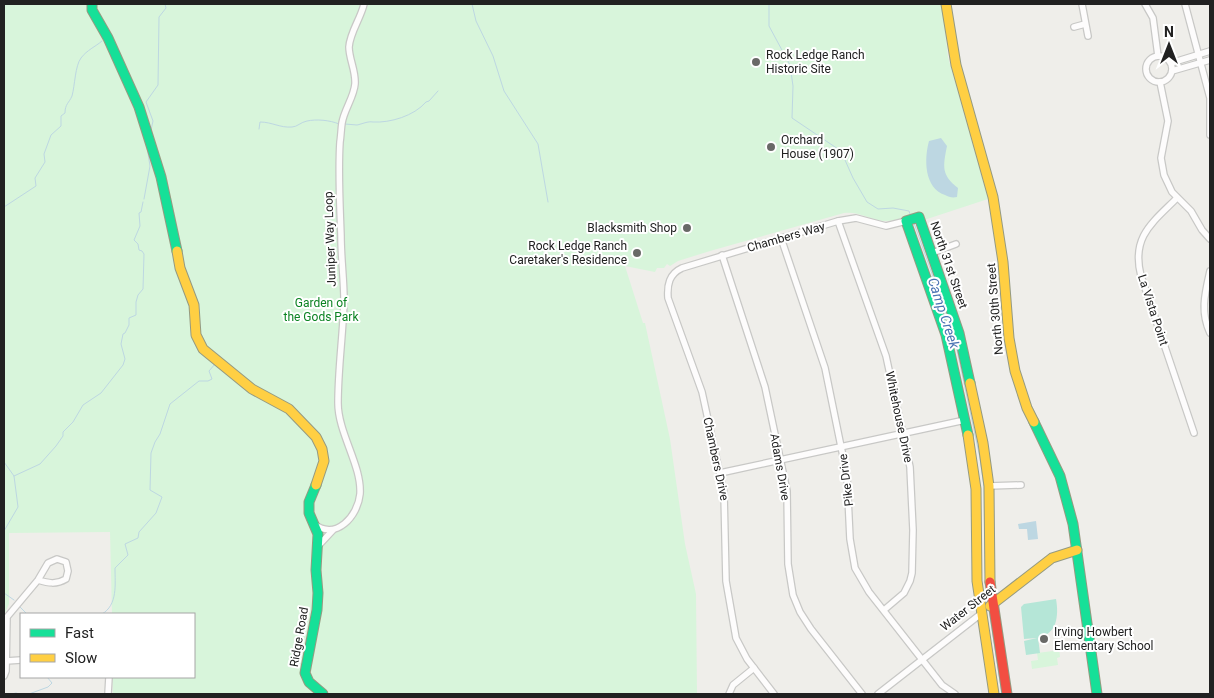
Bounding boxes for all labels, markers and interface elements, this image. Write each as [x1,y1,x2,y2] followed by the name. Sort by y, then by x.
[1144,20,1194,70] north arrow
[1164,24,1174,40] text: N
[766,48,865,76] place label: Rock Ledge Ranch Historic Site
[750,56,762,68] marker: Rock Ledge Ranch Historic Site
[781,133,854,161] place label: Orchard House (1907)
[765,141,777,153] marker: Orchard House (1907)
[321,191,339,287] street label: Juniper Way Loop
[745,219,827,255] street label: Chambers Way
[927,219,971,311] street label: North 31st Street
[587,221,677,235] place label: Blacksmith Shop
[681,222,693,234] marker: Blacksmith Shop
[509,239,627,267] place label: Rock Ledge Ranch Caretaker's Residence
[631,247,643,259] marker: Rock Ledge Ranch Caretaker's Residence
[984,263,1006,355] street label: North 30th Street
[1135,273,1171,347] street label: La Vista Point
[925,275,963,352] water label: Camp Creek
[283,296,359,324] park label: Garden of the Gods Park
[882,370,916,464] street label: Whitehouse Drive
[700,416,732,502] street label: Chambers Drive
[767,432,793,502] street label: Adams Drive
[836,453,856,507] street label: Pike Drive
[938,582,998,634] street label: Water Street
[287,606,311,668] street label: Ridge Road
[20,613,195,678] legend
[65,624,94,642] text: Fast
[1054,625,1154,653] place label: Irving Howbert Elementary School
[1038,633,1050,645] marker: Irving Howbert Elementary School
[65,649,97,667] text: Slow

